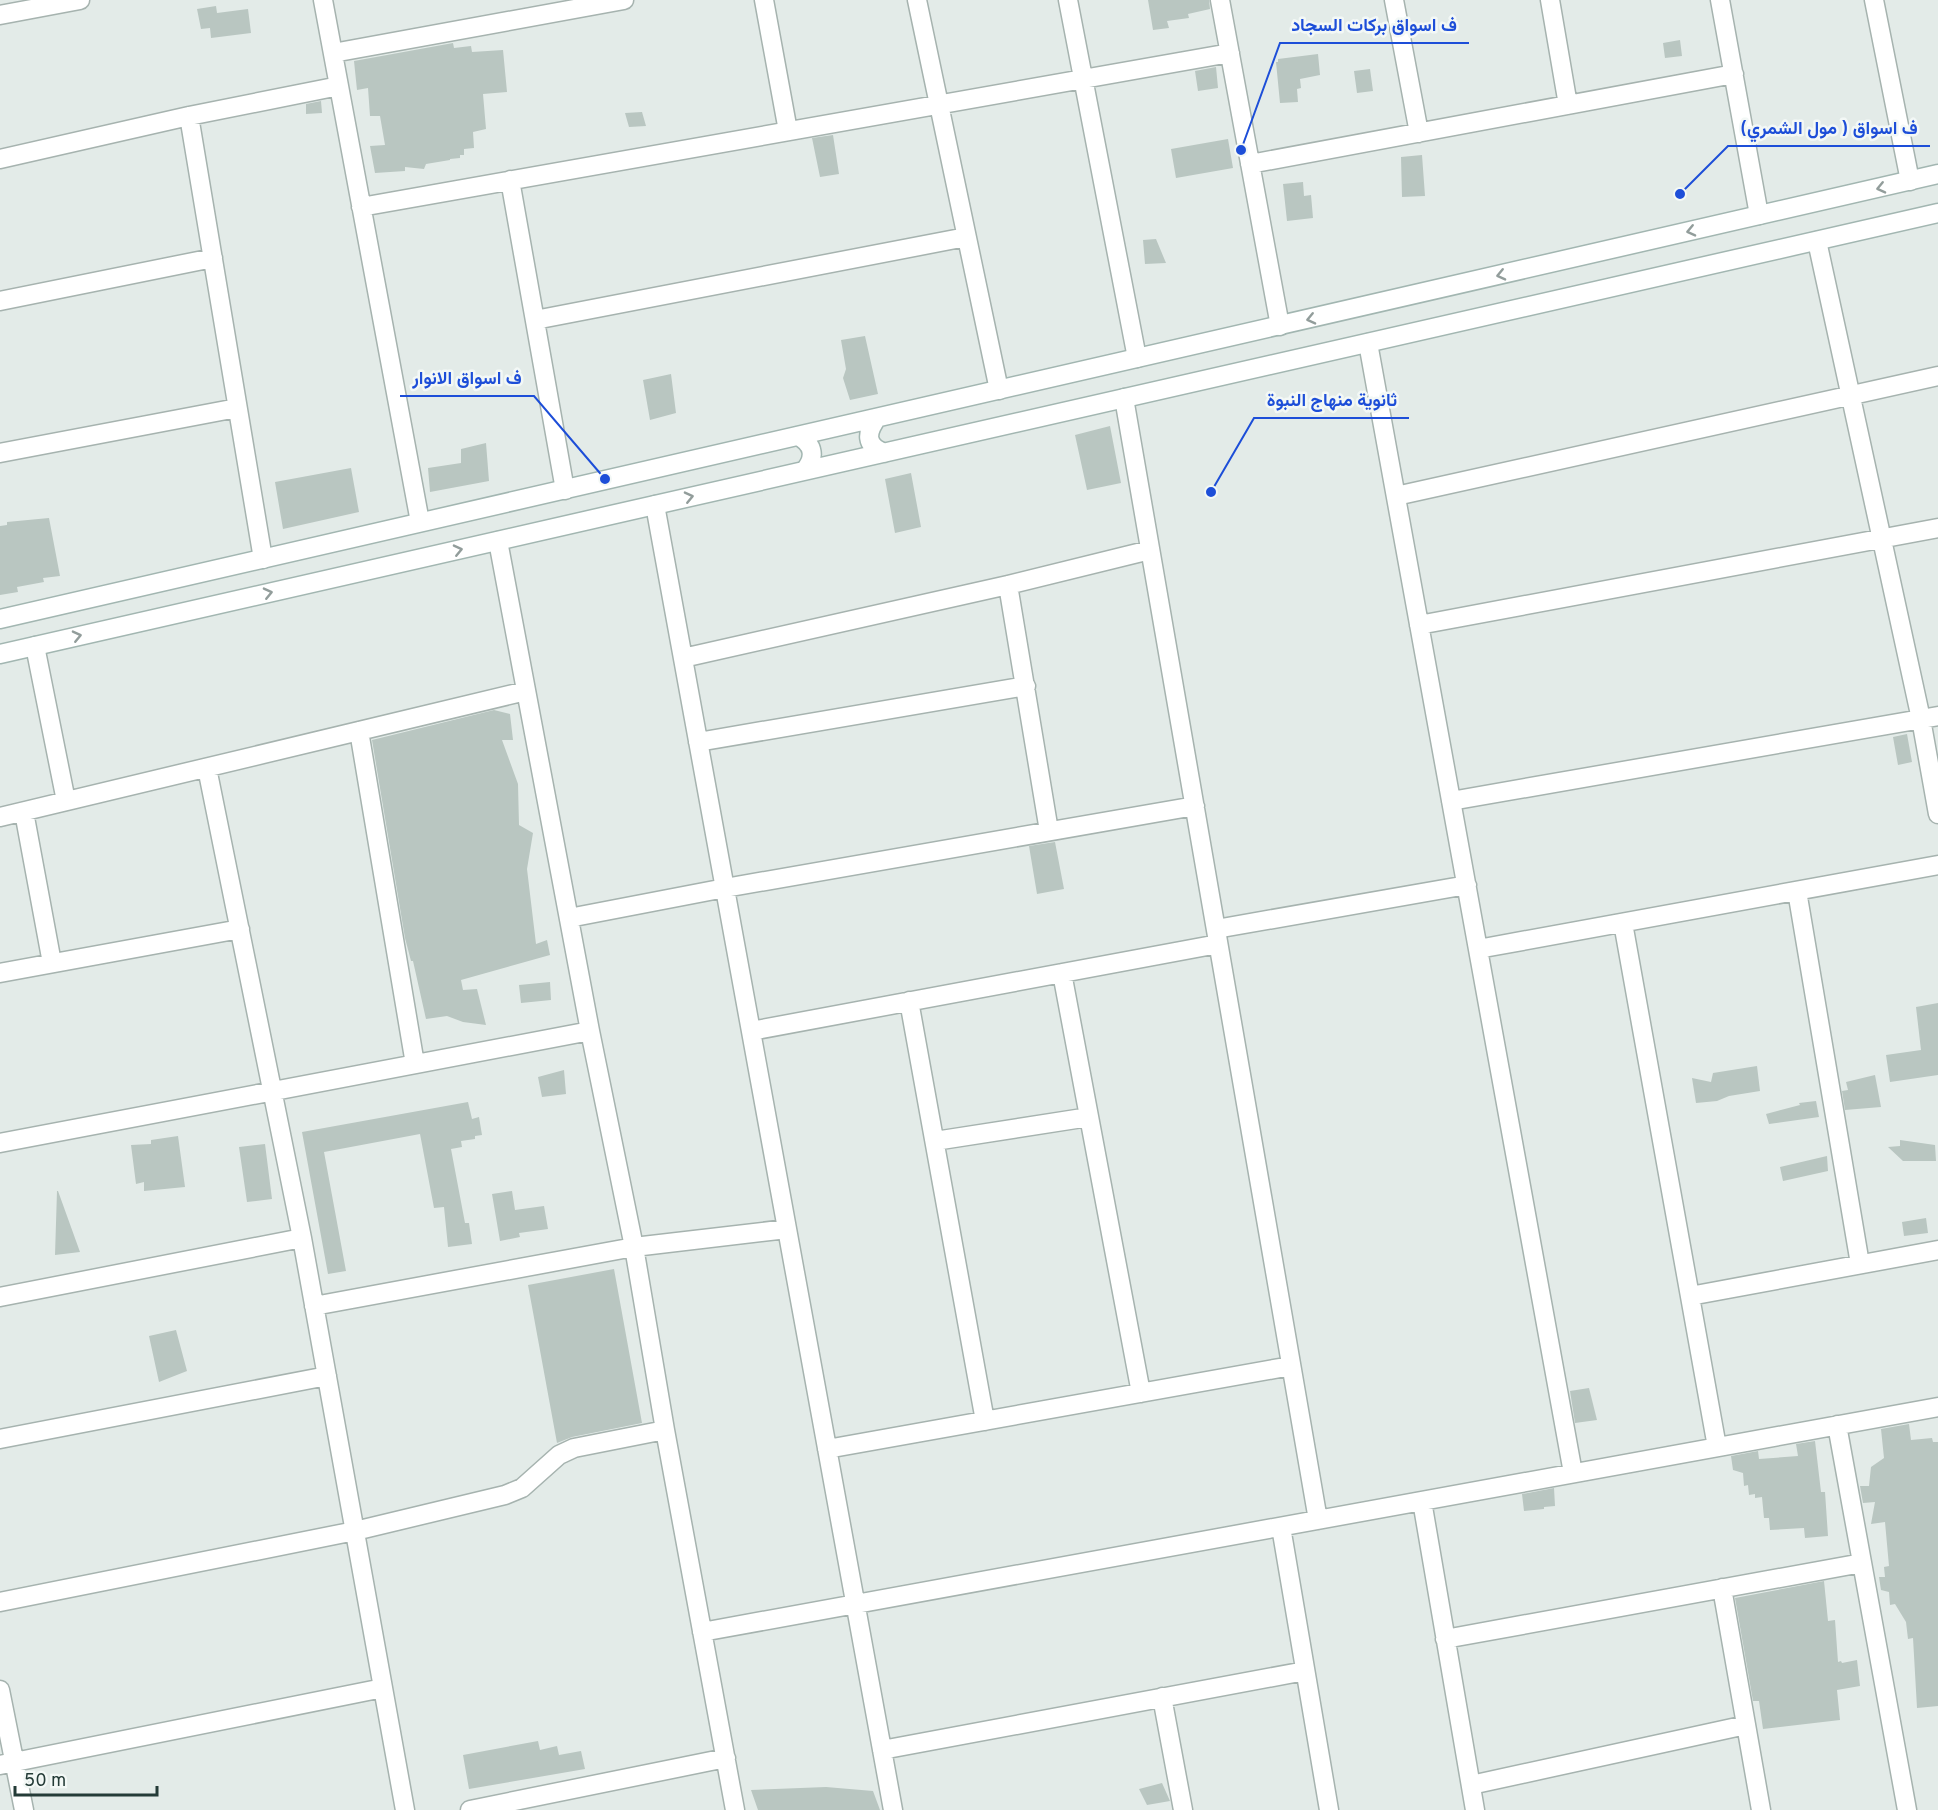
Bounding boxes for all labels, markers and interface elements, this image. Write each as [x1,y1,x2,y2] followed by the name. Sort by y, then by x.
[1280,7,1469,43] callout: ف اسواق بركات السجاد
[1291,15,1457,38] text: ف اسواق بركات السجاد
[1728,110,1930,146] callout: ف اسواق ( مول الشمري)
[1740,118,1918,143] text: ف اسواق ( مول الشمري)
[1876,180,1886,193] one-way arrow
[1686,224,1696,237] one-way arrow
[1496,267,1506,280] one-way arrow
[1306,311,1316,324] one-way arrow
[400,360,534,396] callout: ف اسواق الانوار
[411,368,522,391] text: ف اسواق الانوار
[1254,382,1409,418] callout: ثانوية منهاج النبوة
[1267,390,1397,413] text: ثانوية منهاج النبوة
[684,492,694,505] one-way arrow
[453,544,463,557] one-way arrow
[262,587,272,600] one-way arrow
[72,630,82,643] one-way arrow
[15,1759,158,1797] scale bar
[24,1770,66,1793] text: 50 m

